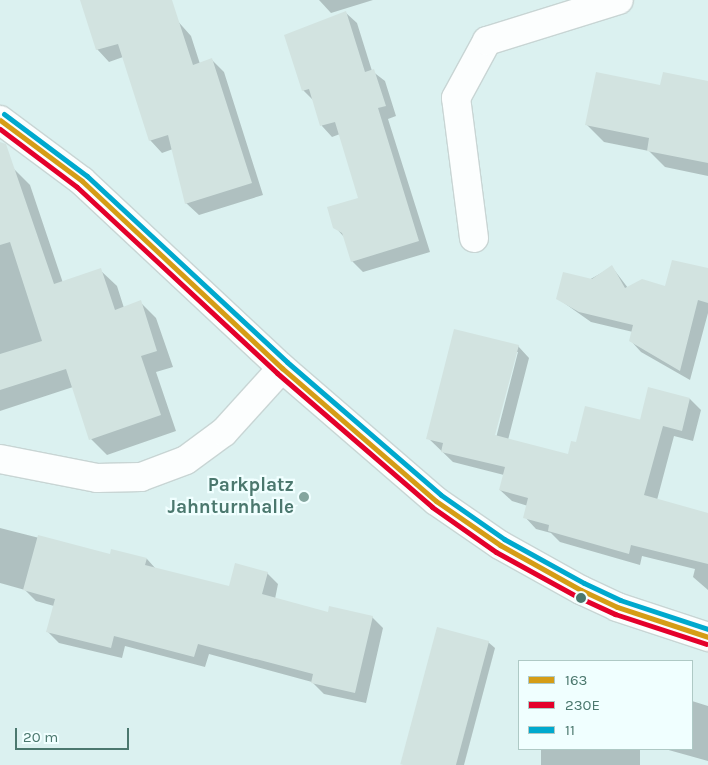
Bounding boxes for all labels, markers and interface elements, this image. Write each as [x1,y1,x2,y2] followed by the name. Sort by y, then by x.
[167,475,294,519] place label: Parkplatz Jahnturnhalle
[298,491,310,503] marker: Parkplatz Jahnturnhalle
[576,593,586,603] unlabelled marker
[518,660,693,750] legend
[565,671,587,689] text: 163
[565,696,600,714] text: 230E
[18,718,131,750] scale bar
[565,721,575,739] text: 11
[23,728,58,746] text: 20 m

